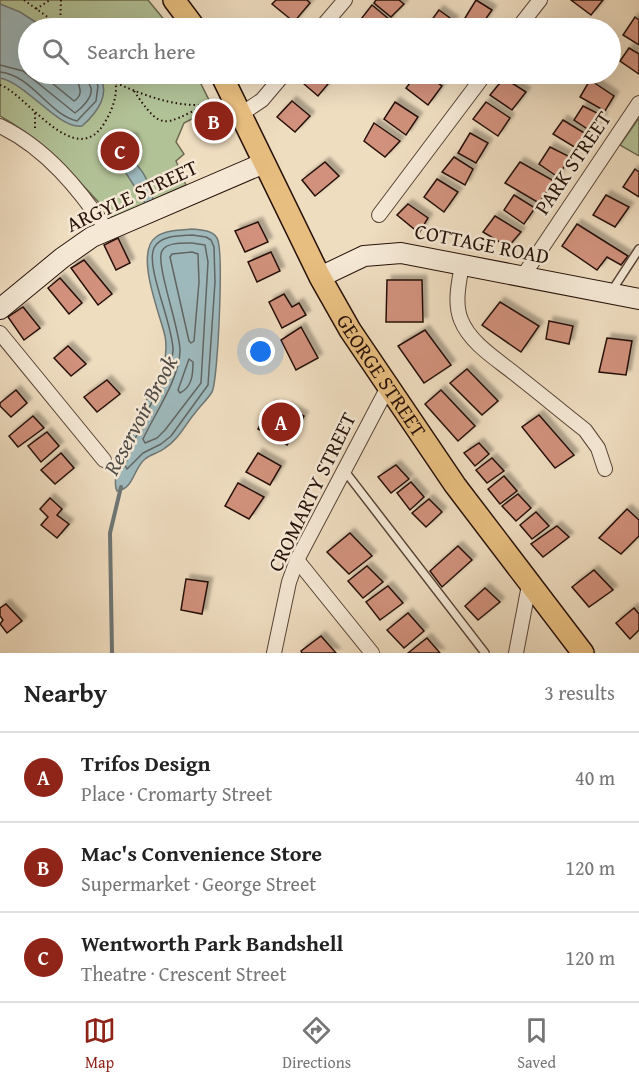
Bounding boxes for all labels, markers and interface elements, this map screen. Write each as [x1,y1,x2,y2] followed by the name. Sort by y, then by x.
[18,18,621,84] search box
[39,35,72,68] icon: search
[87,35,196,67] text: Search here
[194,98,234,144] pin: B
[526,105,619,221] street label: PARK STREET
[100,128,140,174] pin: C
[61,151,203,240] street label: ARGYLE STREET
[412,215,552,272] street label: COTTAGE ROAD
[329,308,434,443] street label: GEORGE STREET
[246,337,275,366] your location
[95,349,185,481] water label: Reservoir Brook
[262,400,300,444] pin: A
[263,408,361,576] street label: CROMARTY STREET
[24,673,107,712] text: Nearby
[544,678,615,707] text: 3 results
[81,747,211,779] text: Trifos Design
[37,763,50,792] text: A
[575,763,615,792] text: 40 m
[81,779,272,808] text: Place · Cromarty Street
[81,837,322,869] text: Mac's Convenience Store
[37,853,50,882] text: B
[565,853,615,882] text: 120 m
[81,869,316,898] text: Supermarket · George Street
[81,927,343,959] text: Wentworth Park Bandshell
[38,943,49,972] text: C
[565,943,615,972] text: 120 m
[81,959,286,988] text: Theatre · Crescent Street
[83,1014,116,1074] tab: Map
[282,1014,351,1074] tab: Directions
[517,1014,556,1074] tab: Saved

